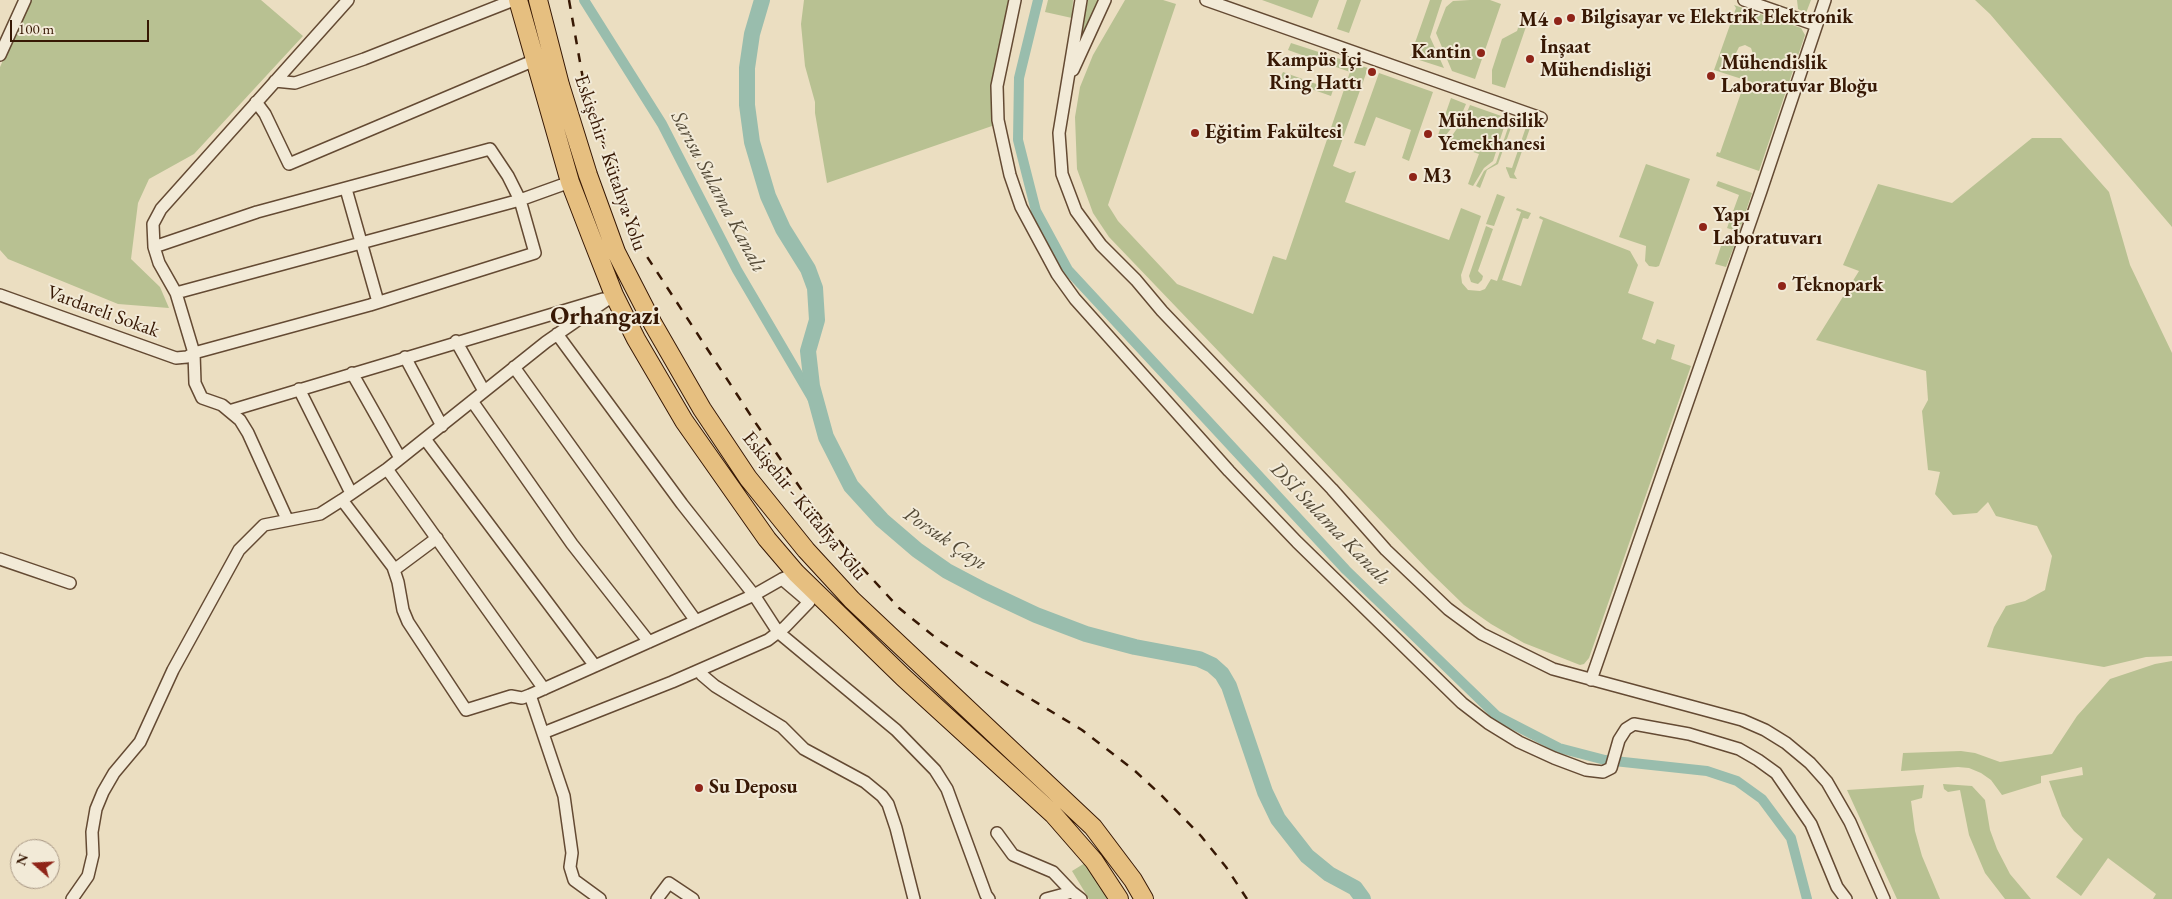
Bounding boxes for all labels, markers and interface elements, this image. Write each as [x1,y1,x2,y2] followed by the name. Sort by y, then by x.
[1581,6,1853,30] place label: Bilgisayar ve Elektrik Elektronik
[1519,9,1548,33] place label: M4
[12,10,151,42] scale bar
[1565,12,1577,24] marker: Bilgisayar ve Elektrik Elektronik
[1552,15,1564,27] marker: M4
[18,19,54,38] text: 100 m
[1540,36,1651,83] place label: İnşaat Mühendisliği
[1411,41,1471,65] place label: Kantin
[1475,47,1487,59] marker: Kantin
[1266,49,1362,96] place label: Kampüs İçi Ring Hattı
[1721,52,1878,99] place label: Mühendislik Laboratuvar Bloğu
[1524,53,1536,65] marker: İnşaat Mühendisliği
[1366,66,1378,78] marker: Kampüs İçi Ring Hattı
[1705,70,1717,82] marker: Mühendislik Laboratuvar Bloğu
[569,72,651,254] street label: Eskişehir - Kütahya Yolu
[665,107,771,277] water label: Sarısu Sulama Kanalı
[1438,110,1546,157] place label: Mühendsilik Yemekhanesi
[1205,121,1342,145] place label: Eğitim Fakültesi
[1189,127,1201,139] marker: Eğitim Fakültesi
[1422,128,1434,140] marker: Mühendsilik Yemekhanesi
[1423,165,1452,189] place label: M3
[1407,171,1419,183] marker: M3
[1713,204,1822,251] place label: Yapı Laboratuvarı
[1697,221,1709,233] marker: Yapı Laboratuvarı
[1792,274,1884,298] place label: Teknopark
[1776,280,1788,292] marker: Teknopark
[43,281,163,343] street label: Vardareli Sokak
[550,302,660,332] district label: Orhangazi
[737,427,871,585] street label: Eskişehir - Kütahya Yolu
[1265,457,1395,591] water label: DSİ Sulama Kanalı
[898,502,992,576] water label: Porsuk Çayı
[709,776,798,800] place label: Su Deposu
[693,782,705,794] marker: Su Deposu
[10,839,60,889] north arrow
[11,851,32,868] text: N

